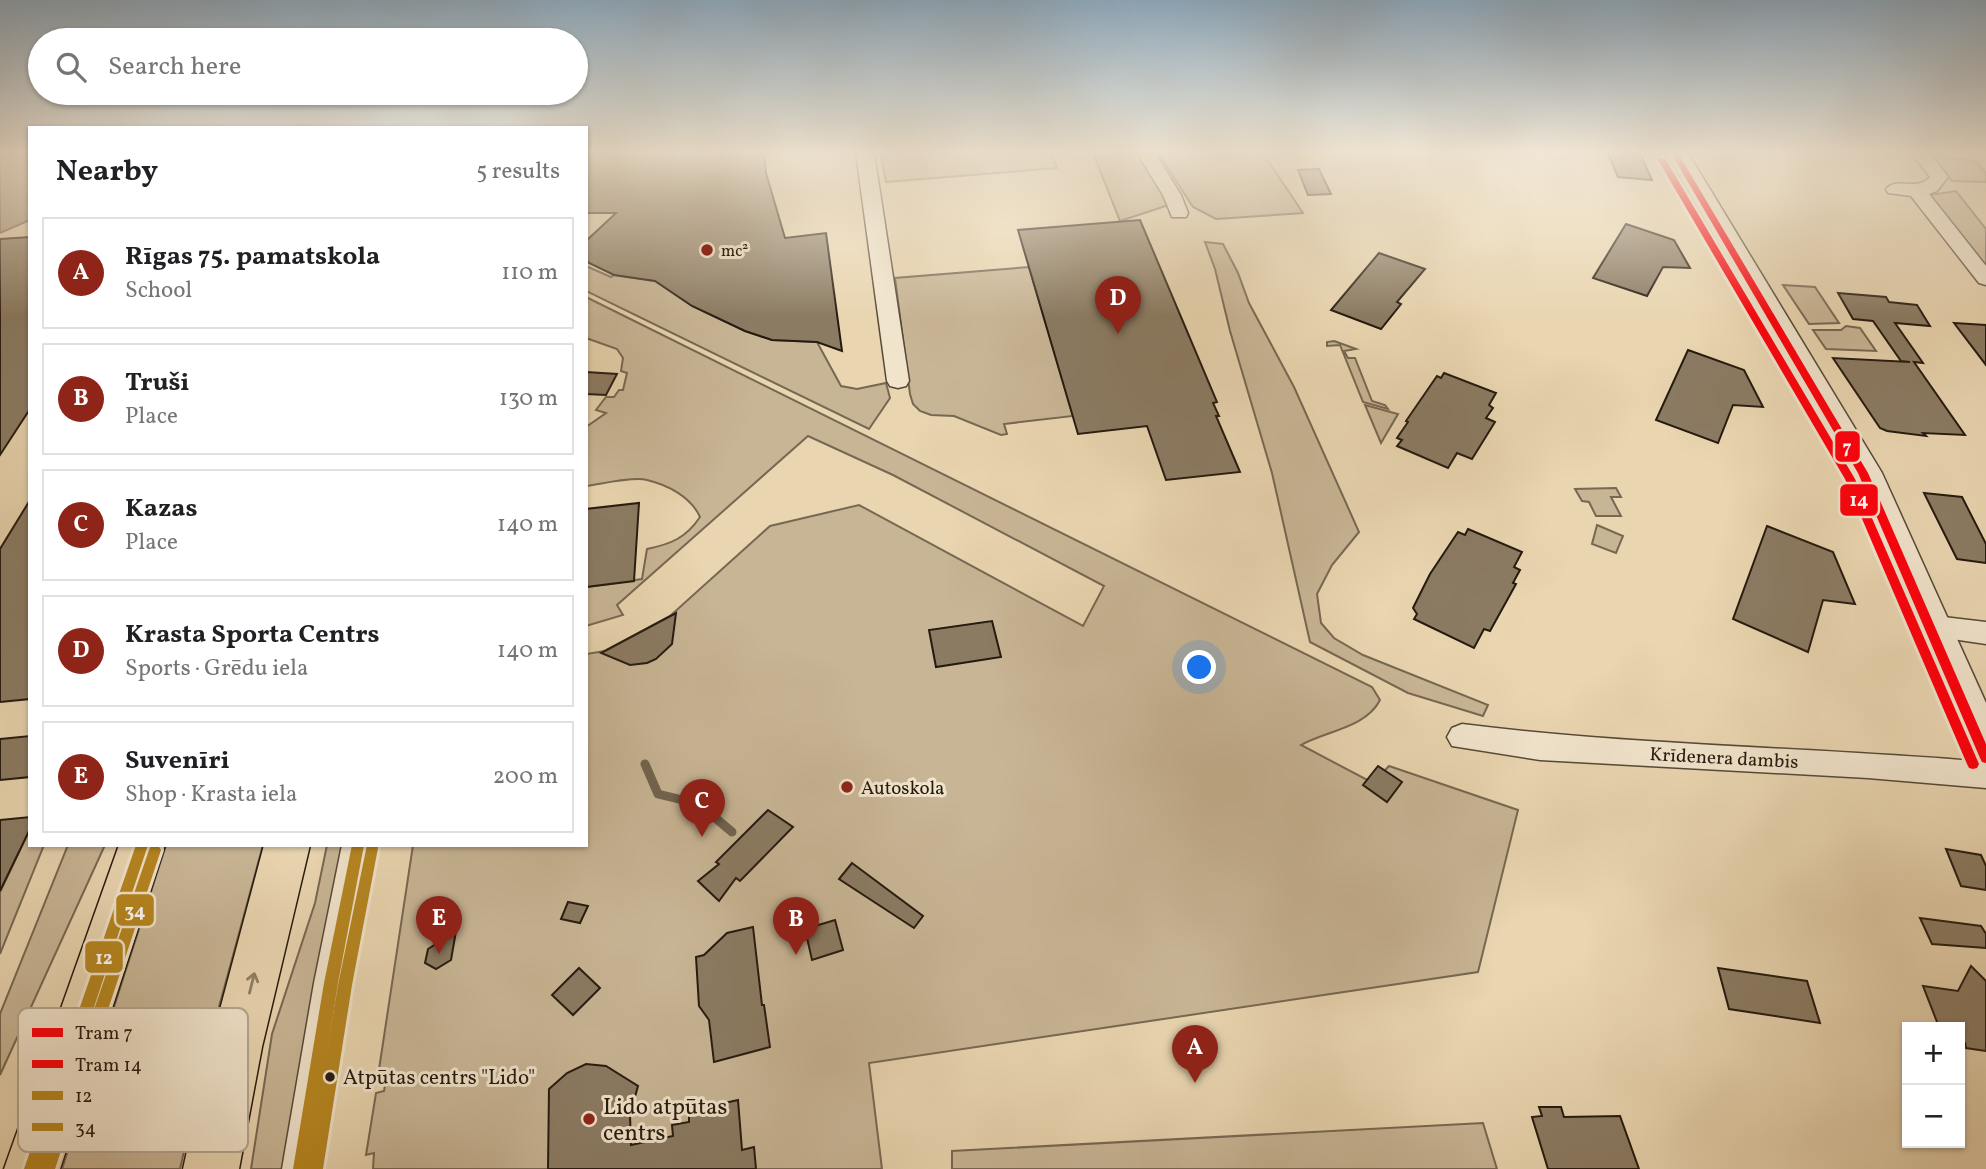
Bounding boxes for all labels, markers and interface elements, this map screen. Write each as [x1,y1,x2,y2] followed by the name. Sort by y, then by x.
[28,28,588,105] search box
[52,48,90,86] icon: search
[108,49,241,85] text: Search here
[56,151,158,193] text: Nearby
[476,156,560,188] text: 5 results
[125,239,380,275] text: Rīgas 75. pamatskola
[721,241,748,263] place label: mc²
[699,242,715,258] marker: mc²
[73,257,89,289] text: A
[501,257,558,289] text: 110 m
[125,275,192,307] text: School
[1095,276,1141,334] pin: D
[125,365,189,401] text: Truši
[73,383,89,415] text: B
[499,383,558,415] text: 130 m
[125,401,178,433] text: Place
[1834,430,1861,463] line badge: 7
[1842,435,1852,461] text: 7
[1839,483,1879,517] line badge: 14
[1849,488,1869,514] text: 14
[125,491,198,527] text: Kazas
[74,509,88,541] text: C
[497,509,558,541] text: 140 m
[125,527,178,559] text: Place
[125,617,380,653] text: Krasta Sporta Centrs
[73,635,89,667] text: D
[497,635,558,667] text: 140 m
[1182,650,1216,684] your location
[125,653,308,685] text: Sports · Grēdu iela
[1649,742,1799,776] street label: Krīdenera dambis
[125,743,230,779] text: Suvenīri
[74,761,88,793] text: E
[493,761,558,793] text: 200 m
[861,776,945,802] place label: Autoskola
[125,779,297,811] text: Shop · Krasta iela
[679,779,725,837] pin: C
[839,779,855,795] marker: Autoskola
[115,893,155,927] line badge: 34
[416,896,462,954] pin: E
[773,897,819,955] pin: B
[124,899,146,925] text: 34
[84,940,124,974] line badge: 12
[95,946,113,972] text: 12
[246,972,259,995] one-way arrow
[18,1008,248,1152] legend
[75,1021,133,1047] text: Tram 7
[1902,1022,1965,1148] map controls
[1902,1022,1965,1085] button: +
[1172,1025,1218,1083] pin: A
[75,1053,142,1079] text: Tram 14
[343,1064,535,1093] place label: Atpūtas centrs "Lido"
[323,1070,337,1084] marker: Atpūtas centrs "Lido"
[75,1084,93,1110] text: 12
[1902,1085,1965,1148] button: −
[603,1092,727,1150] place label: Lido atpūtas centrs
[581,1111,597,1127] marker: Lido atpūtas centrs
[75,1116,96,1142] text: 34

